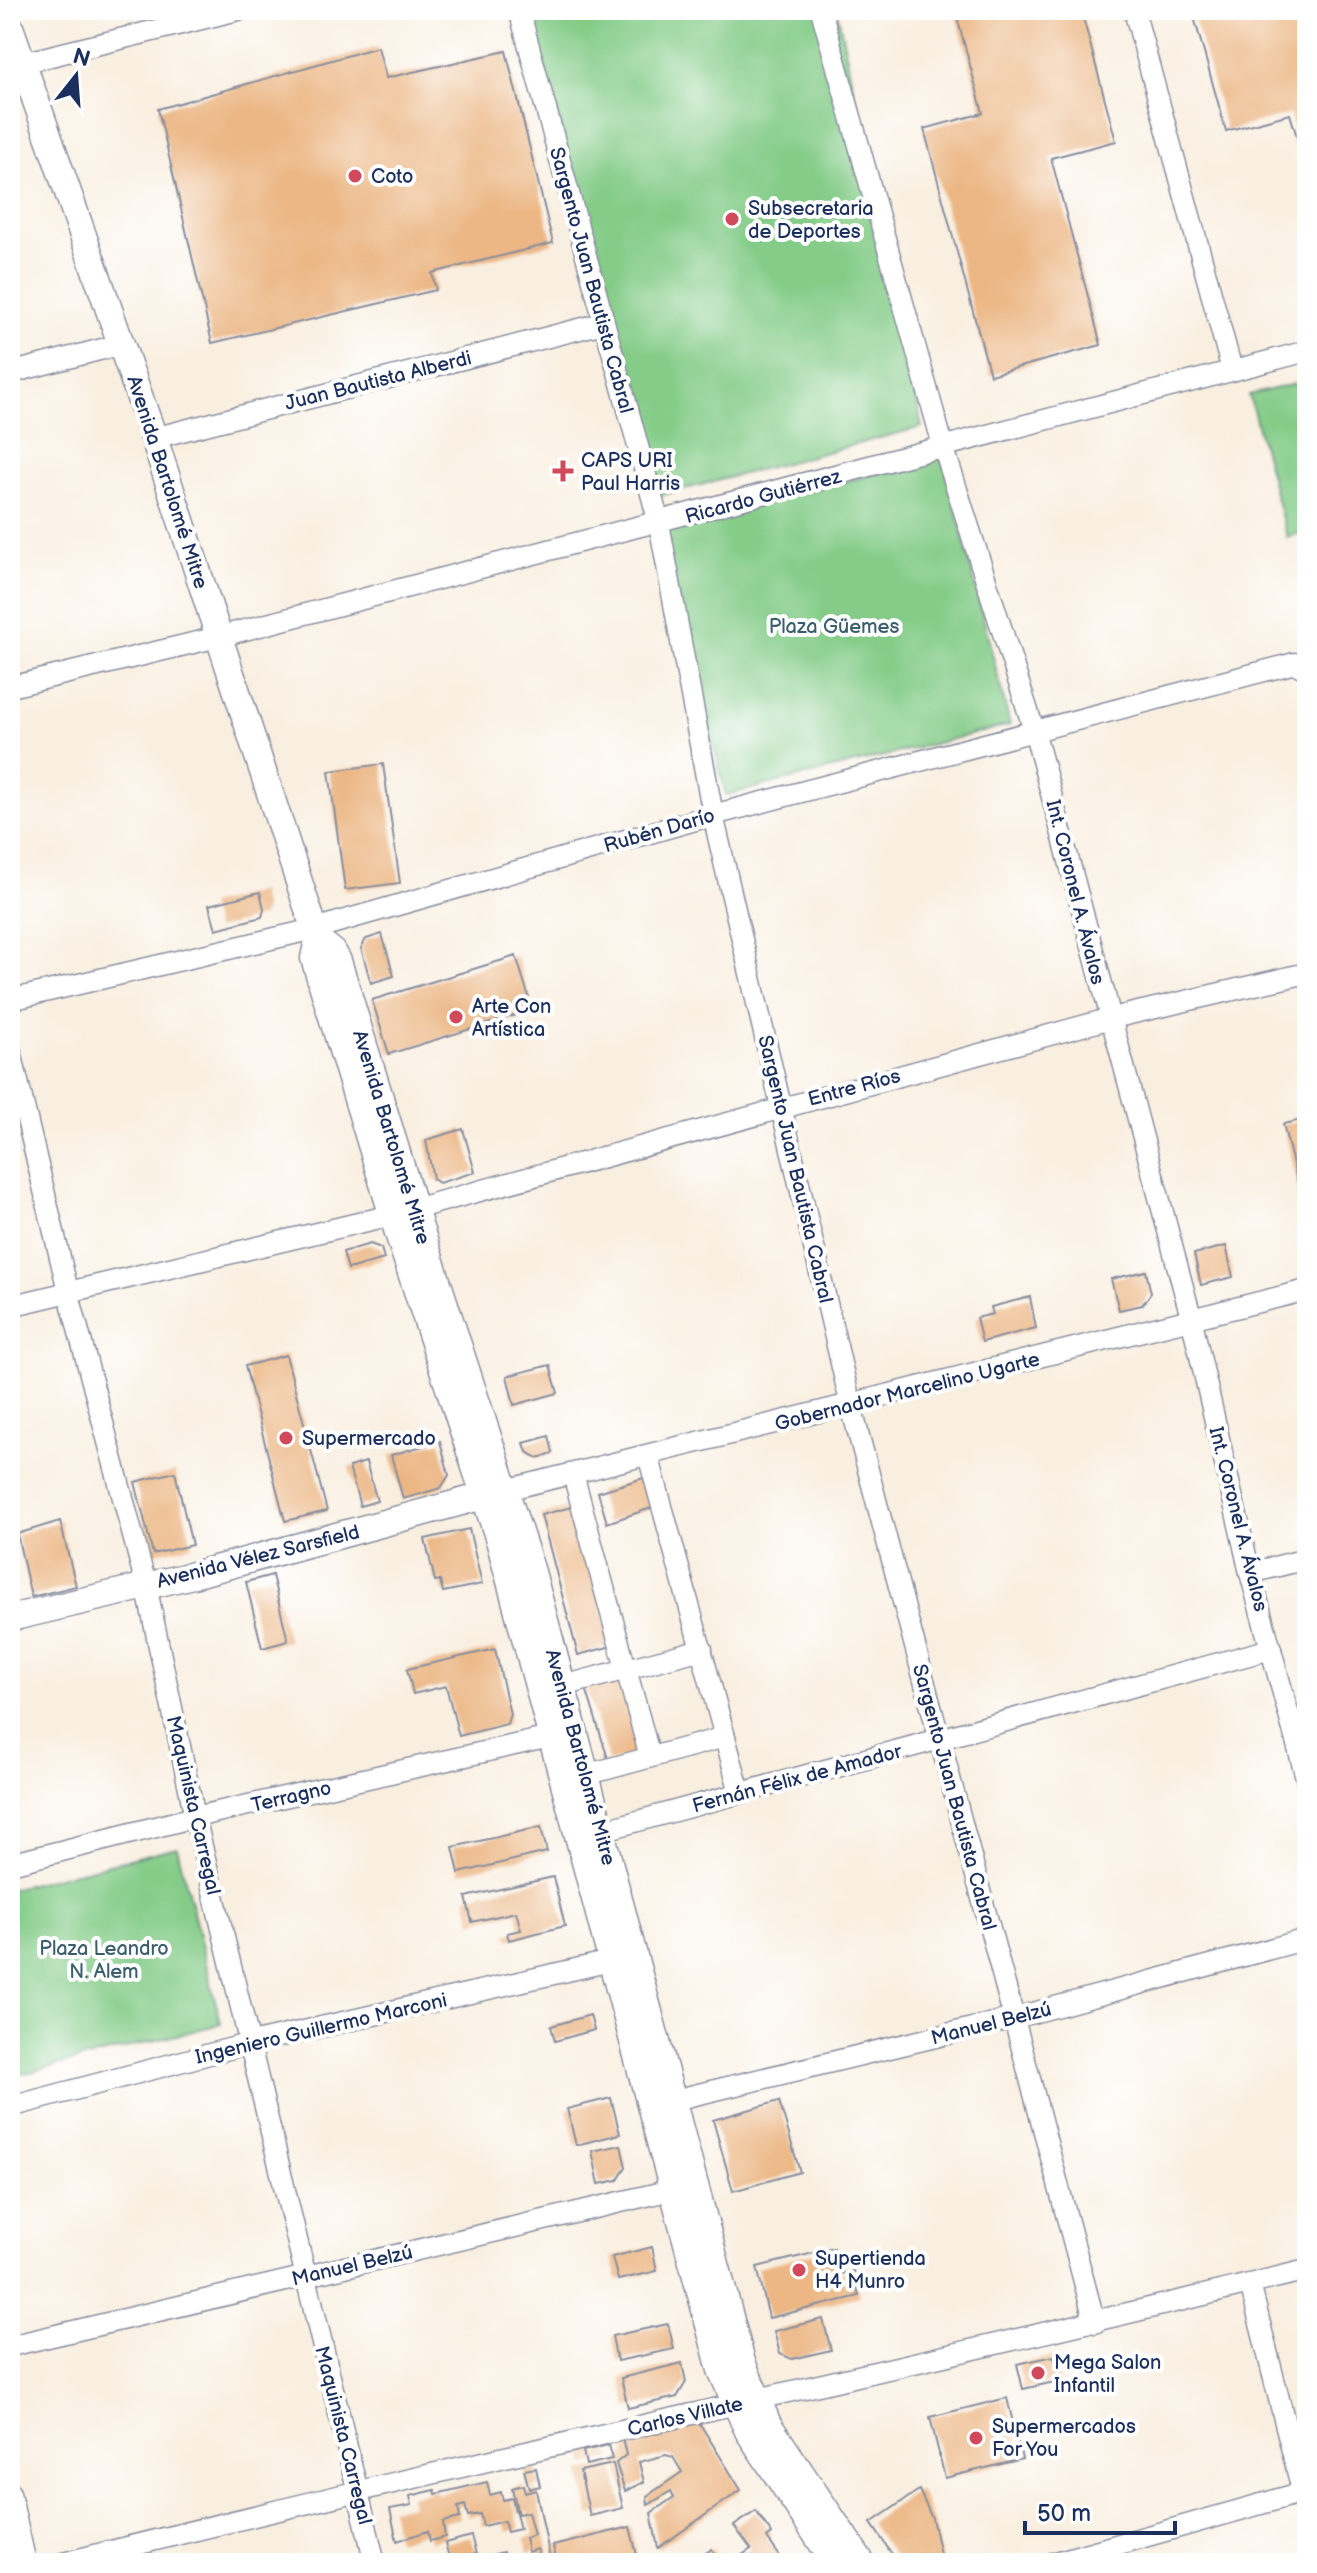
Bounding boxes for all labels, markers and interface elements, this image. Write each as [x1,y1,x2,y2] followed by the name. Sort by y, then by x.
[36,36,116,116] north arrow
[70,43,93,74] text: N
[544,145,638,416] street label: Sargento Juan Bautista Cabral
[371,165,413,189] place label: Coto
[346,167,364,185] marker: Coto
[748,197,874,244] place label: Subsecretaria de Deportes
[723,210,741,228] marker: Subsecretaria de Deportes
[282,346,474,416] street label: Juan Bautista Alberdi
[121,373,213,592] street label: Avenida Bartolomé Mitre
[581,449,680,496] place label: CAPS URI Paul Harris
[552,460,574,482] marker: CAPS URI Paul Harris
[683,465,844,529] street label: Ricardo Gutiérrez
[769,615,899,639] park label: Plaza Güemes
[1040,797,1111,987] street label: Int. Coronel A. Ávalos
[601,804,718,858] street label: Rubén Darío
[472,995,551,1042] place label: Arte Con Artística
[447,1008,465,1026] marker: Arte Con Artística
[347,1027,435,1247] street label: Avenida Bartolomé Mitre
[752,1033,838,1306] street label: Sargento Juan Bautista Cabral
[805,1064,903,1112] street label: Entre Ríos
[772,1347,1042,1437] street label: Gobernador Marcelino Ugarte
[1203,1424,1274,1614] street label: Int. Coronel A. Ávalos
[302,1427,436,1451] place label: Supermercado
[277,1429,295,1447] marker: Supermercado
[154,1520,362,1594] street label: Avenida Vélez Sarsfield
[540,1647,620,1868] street label: Avenida Bartolomé Mitre
[907,1662,1001,1933] street label: Sargento Juan Bautista Cabral
[161,1713,225,1897] street label: Maquinista Carregal
[690,1739,905,1818] street label: Fernán Félix de Amador
[249,1776,334,1818] street label: Terragno
[39,1937,169,1984] park label: Plaza Leandro N. Alem
[193,1988,449,2070] street label: Ingeniero Guillermo Marconi
[929,1997,1054,2051] street label: Manuel Belzú
[290,2240,415,2292] street label: Manuel Belzú
[815,2247,926,2294] place label: Supertienda H4 Munro
[790,2261,808,2279] marker: Supertienda H4 Munro
[309,2344,377,2527] street label: Maquinista Carregal
[1054,2351,1161,2398] place label: Mega Salon Infantil
[1029,2364,1047,2382] marker: Mega Salon Infantil
[625,2392,745,2442] street label: Carlos Villate
[992,2415,1136,2462] place label: Supermercados For You
[967,2429,985,2447] marker: Supermercados For You
[1025,2485,1175,2535] scale bar
[1037,2499,1091,2528] text: 50 m

